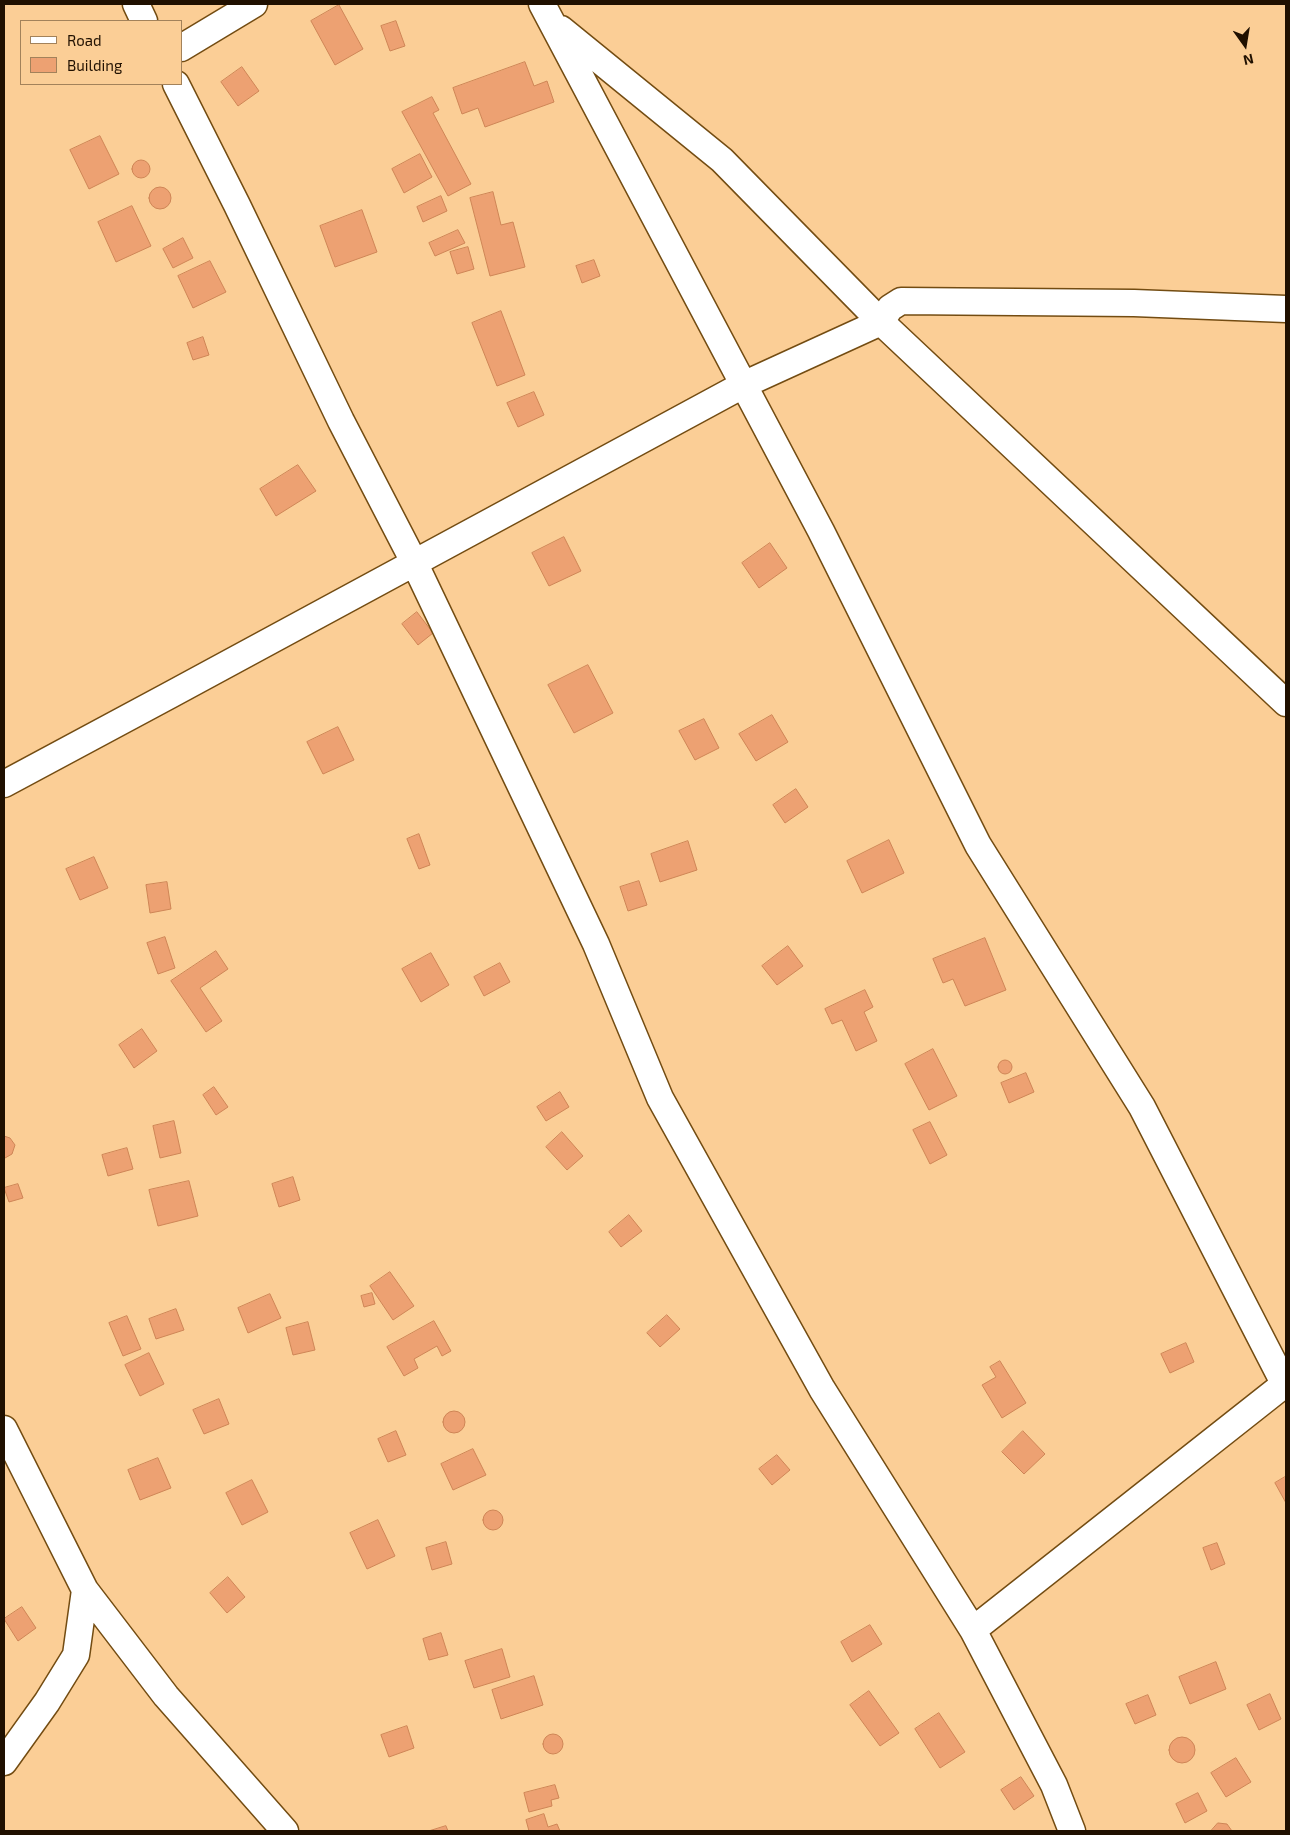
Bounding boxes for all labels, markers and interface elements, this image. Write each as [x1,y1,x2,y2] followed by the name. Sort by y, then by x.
[20,20,182,85] legend
[1220,20,1270,70] north arrow
[67,31,102,49] text: Road
[1242,51,1255,70] text: N
[67,56,122,74] text: Building

